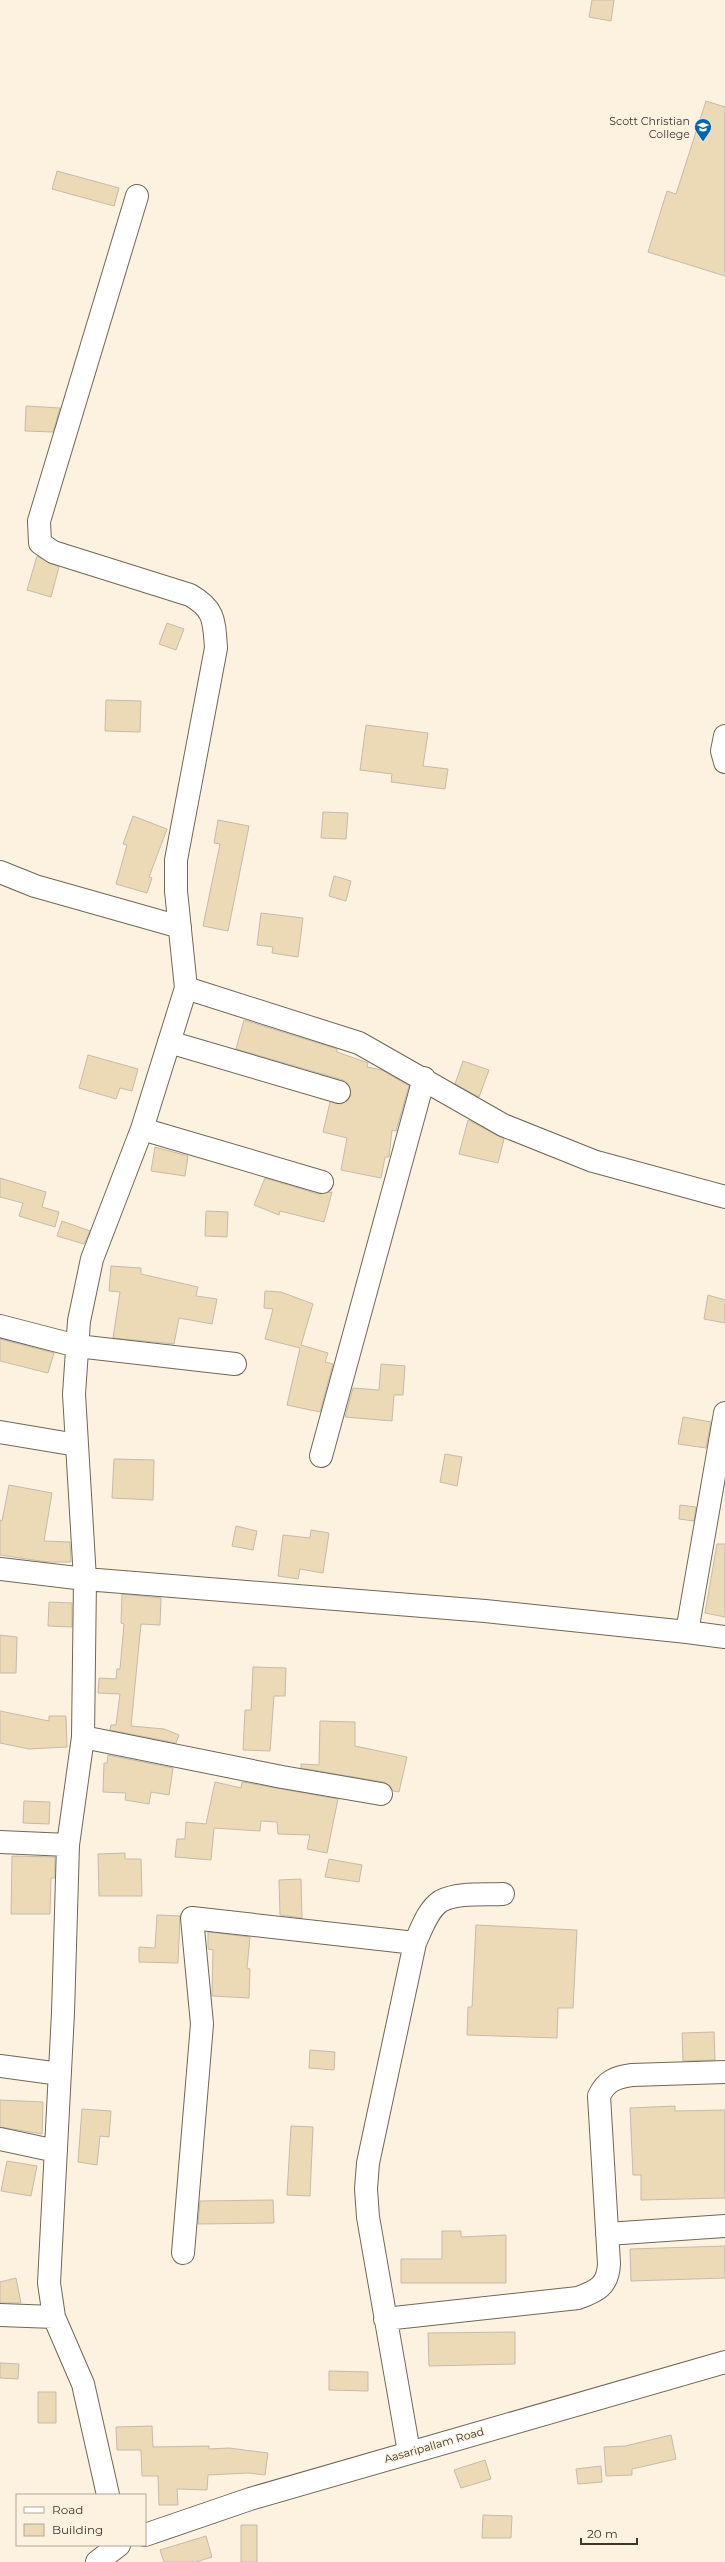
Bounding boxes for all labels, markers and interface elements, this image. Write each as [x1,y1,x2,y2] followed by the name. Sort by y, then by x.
[609,114,690,141] place label: Scott Christian College
[693,117,713,142] school or university icon: Scott Christian College
[382,2424,486,2466] street label: Aasaripallam Road
[16,2494,146,2546] legend
[52,2502,83,2517] text: Road
[581,2520,637,2546] scale bar
[52,2522,103,2537] text: Building
[587,2526,618,2541] text: 20 m

